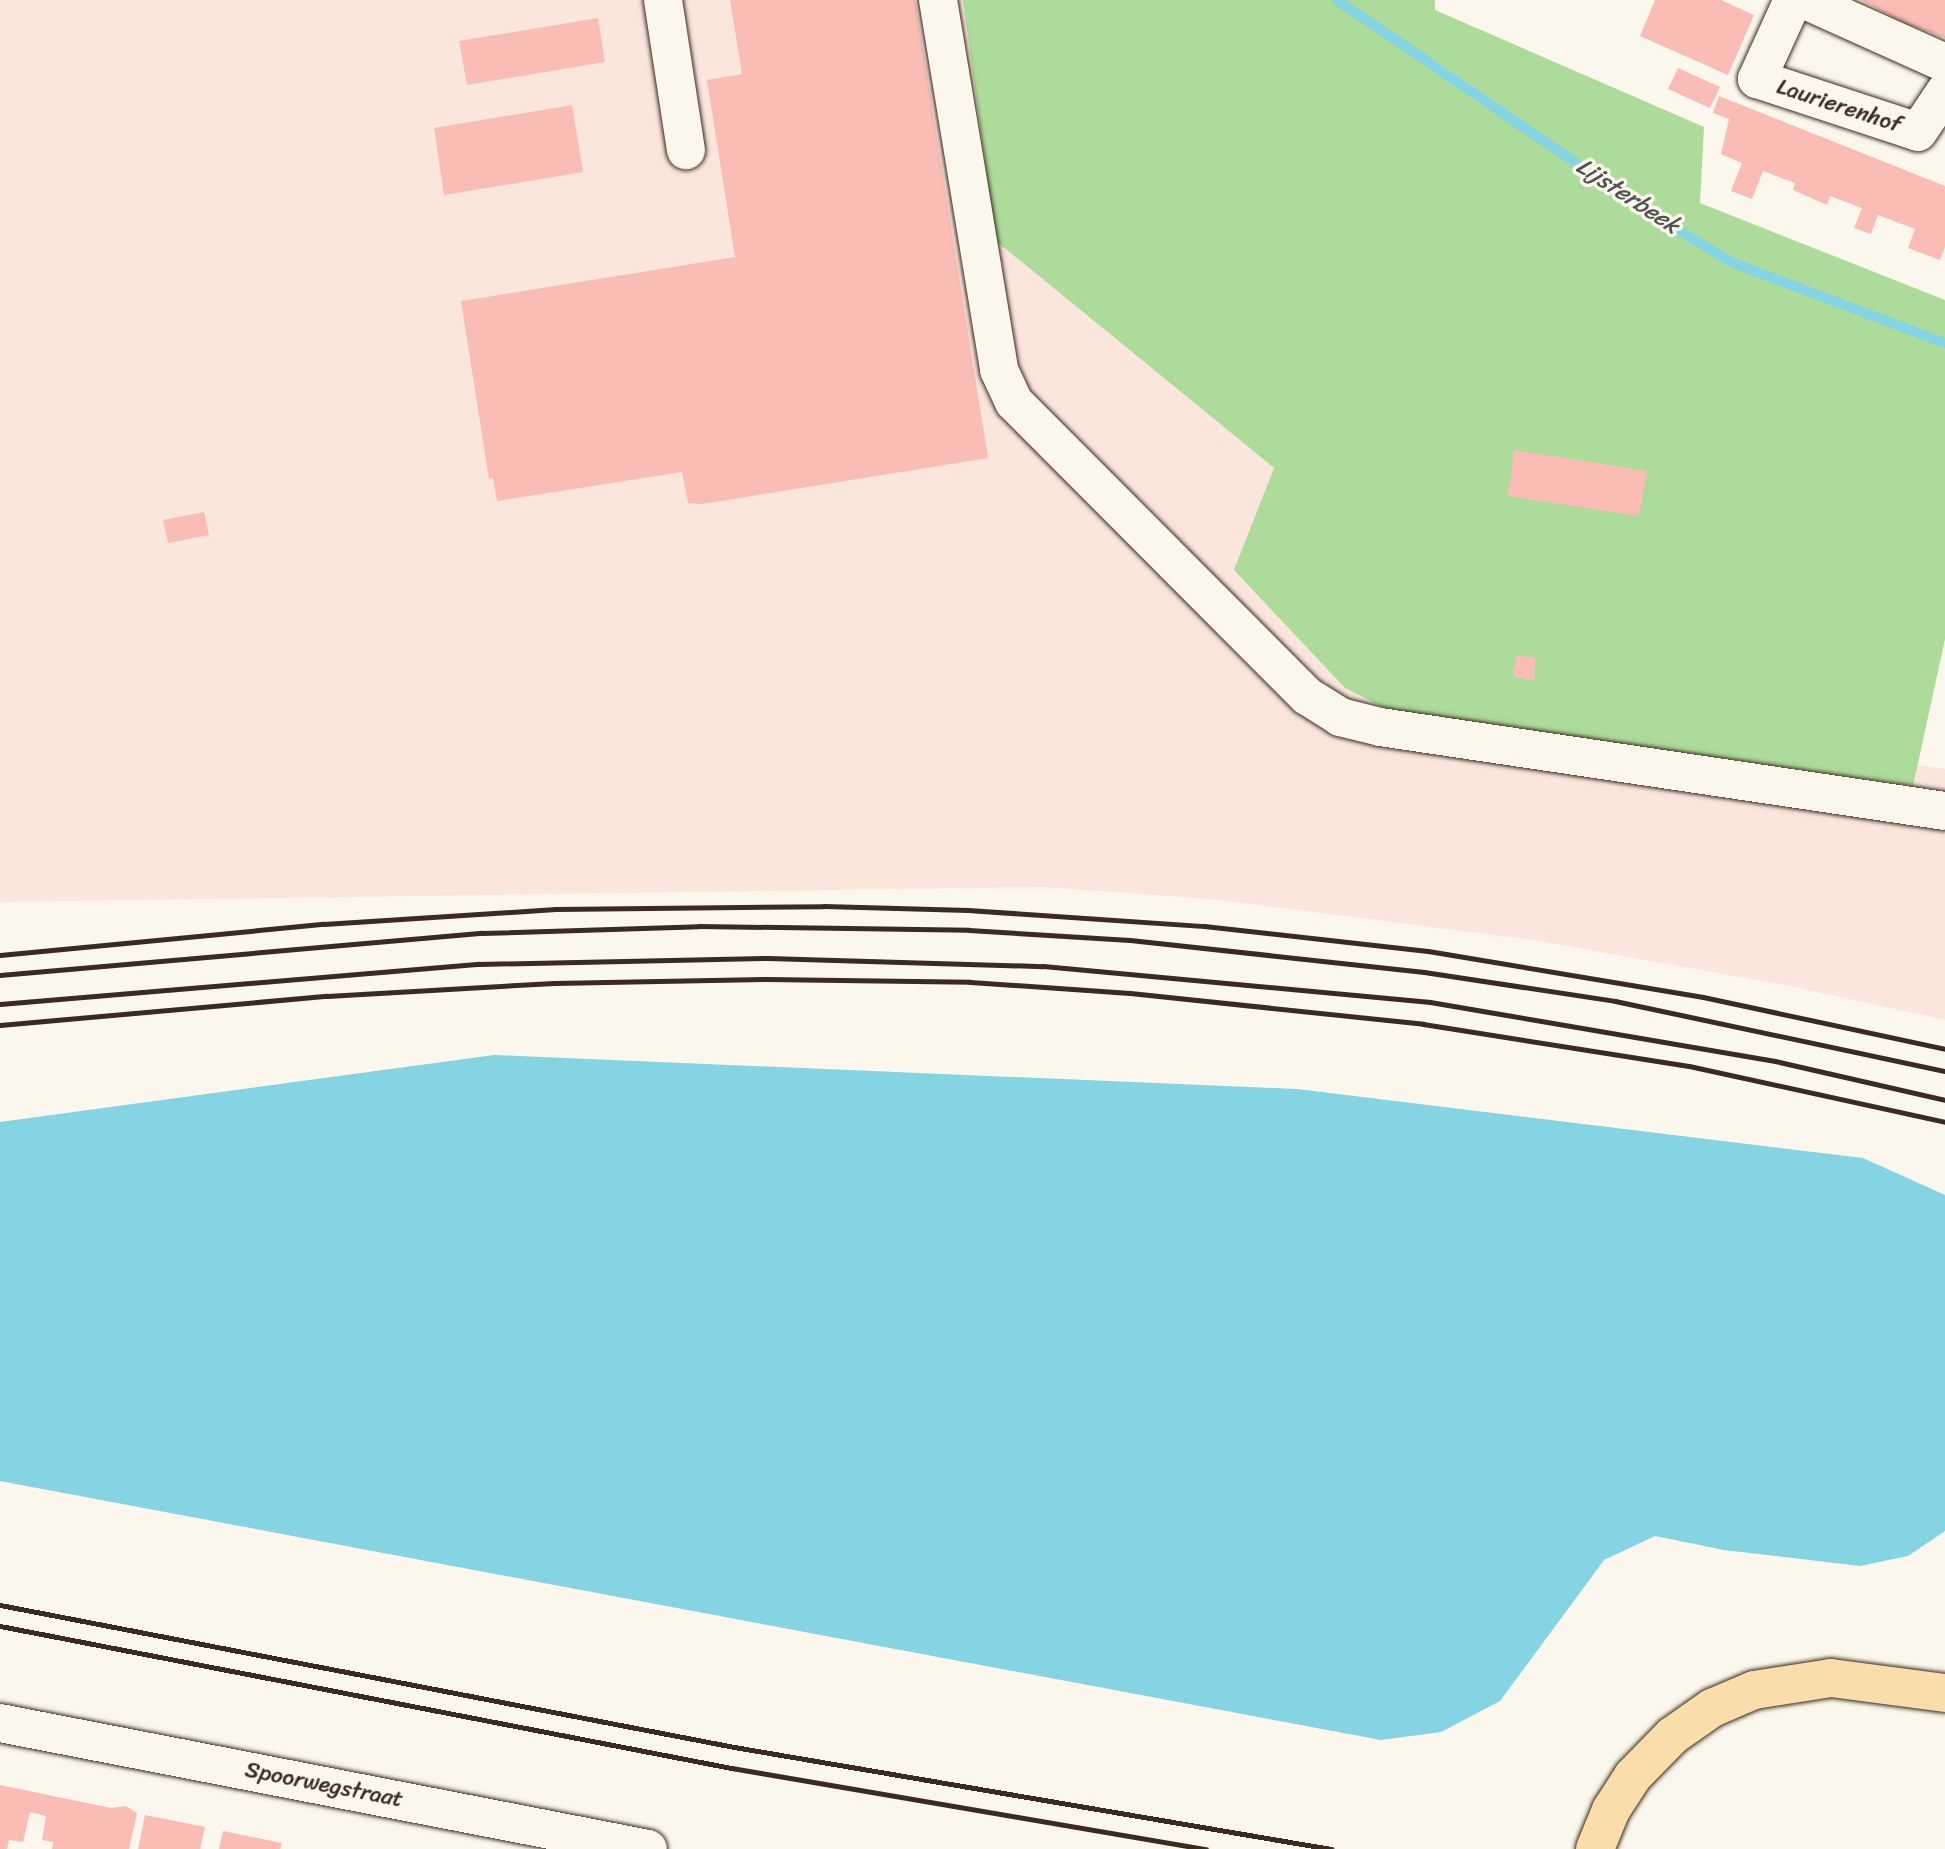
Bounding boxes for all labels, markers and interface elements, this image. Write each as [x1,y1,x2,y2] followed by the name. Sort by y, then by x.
[1773,73,1905,139] street label: Laurierenhof
[1571,152,1685,240] water label: Lijsterbeek
[243,1756,405,1814] street label: Spoorwegstraat

